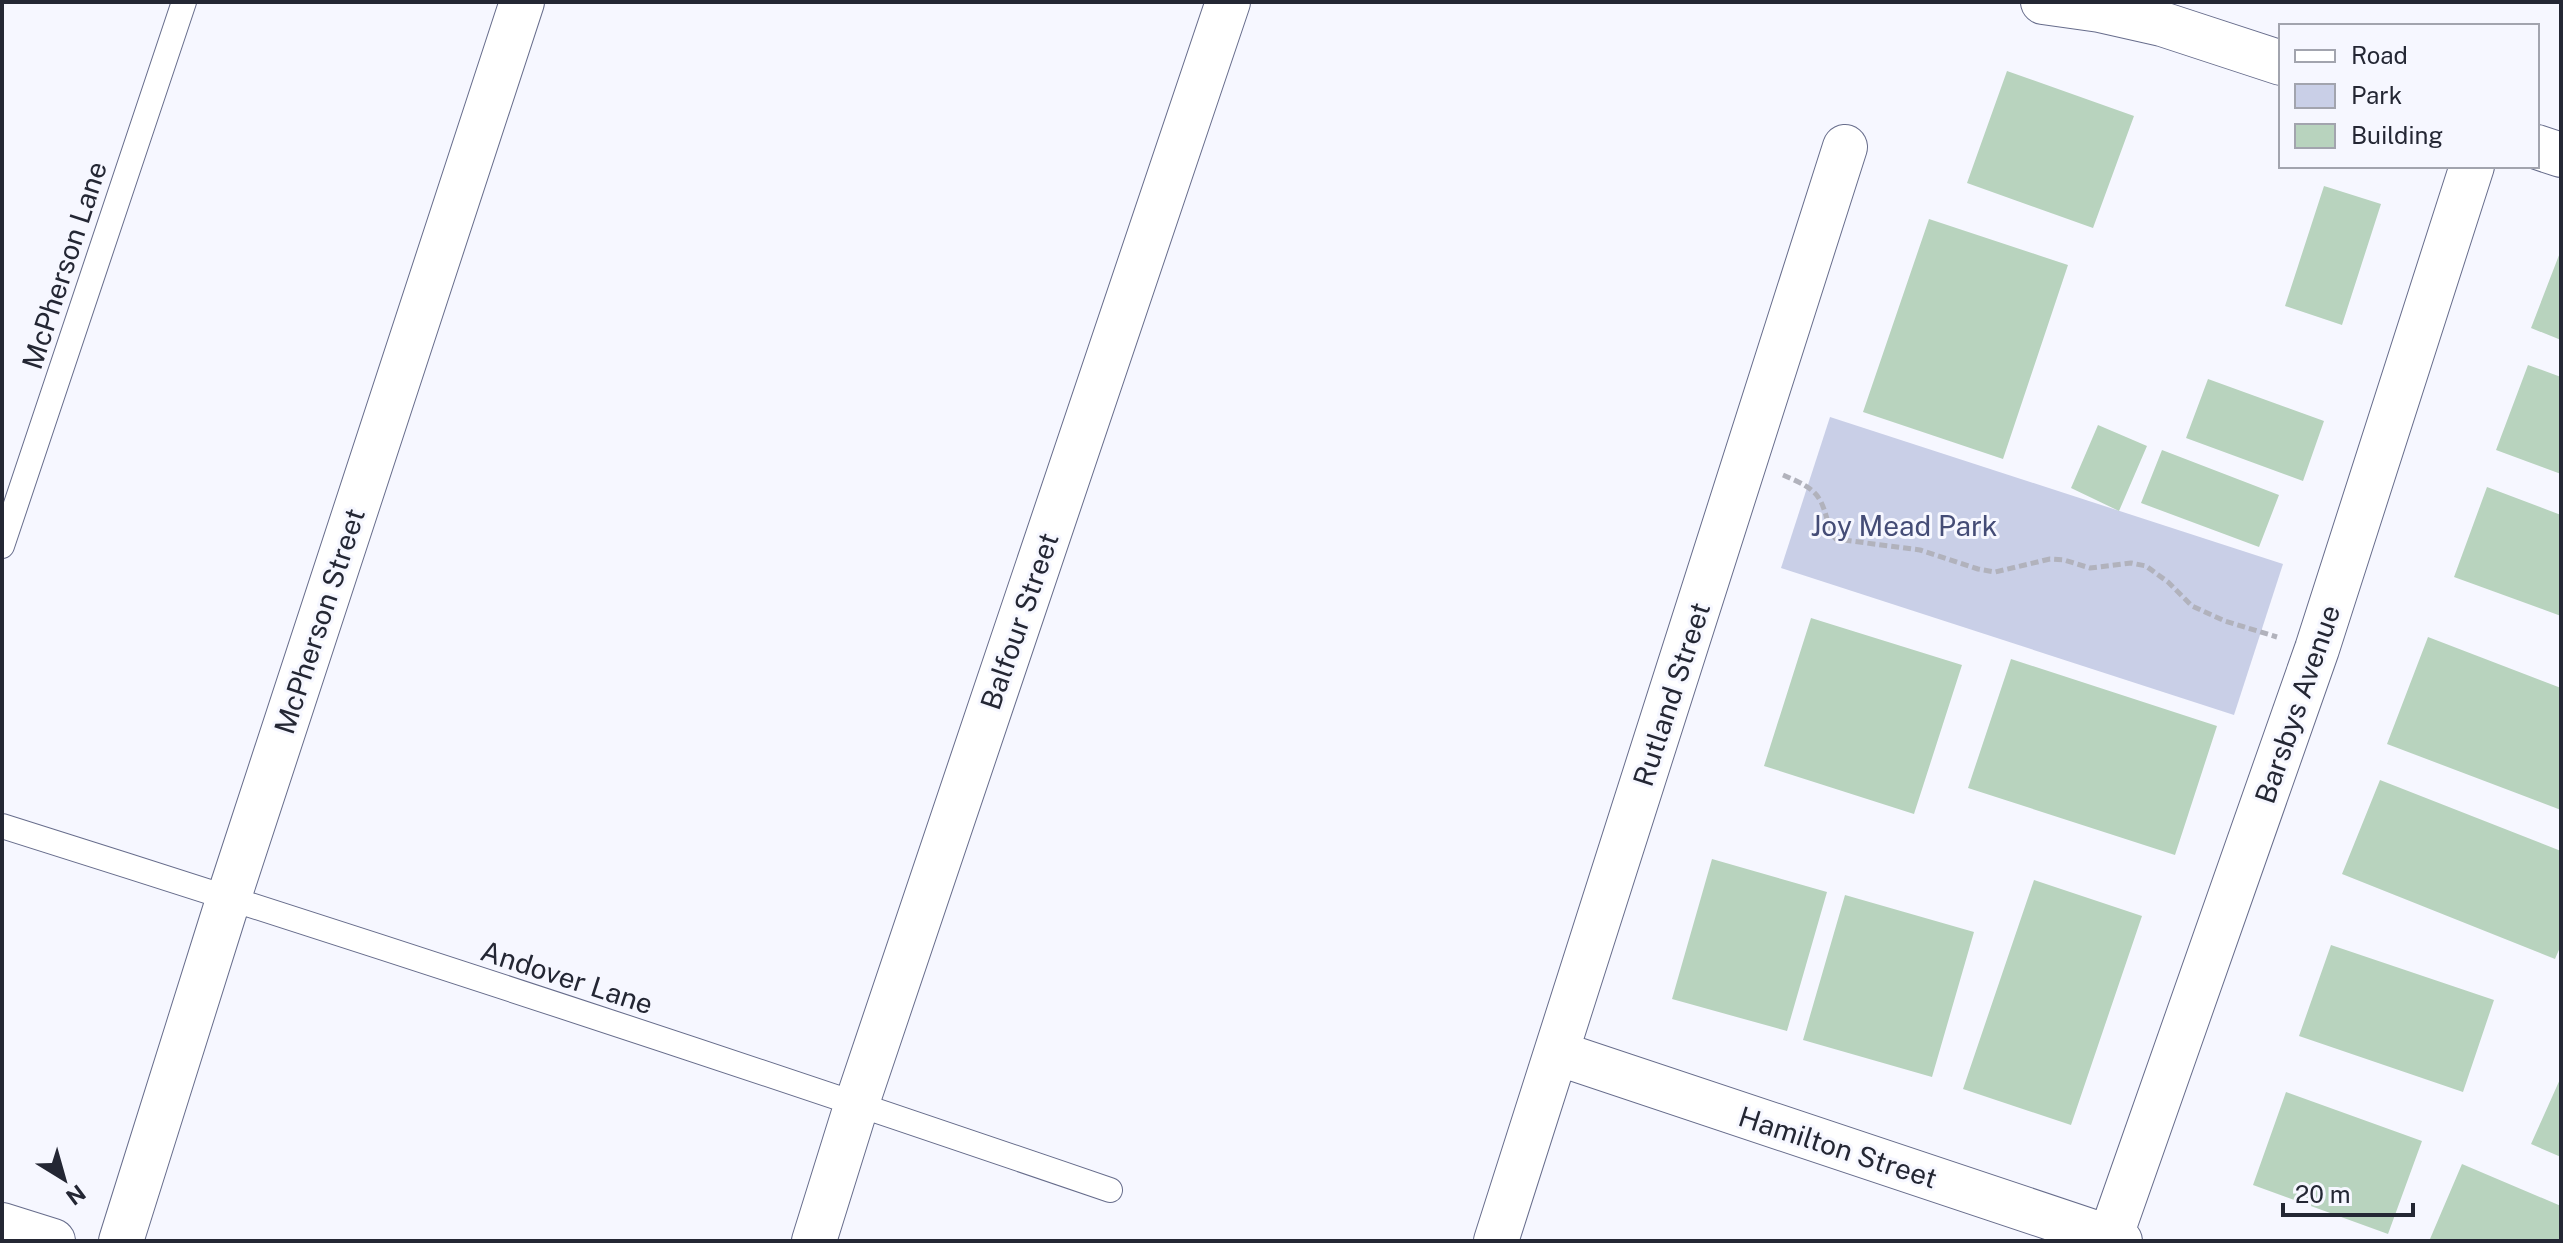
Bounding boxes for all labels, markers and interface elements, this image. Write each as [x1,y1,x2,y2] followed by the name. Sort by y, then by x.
[2279,24,2539,168] legend
[2351,41,2408,69] text: Road
[2351,81,2402,109] text: Park
[2351,121,2443,149] text: Building
[15,157,113,373] street label: McPherson Lane
[267,504,371,738] street label: McPherson Street
[1810,509,1998,542] park label: Joy Mead Park
[973,528,1065,714] street label: Balfour Street
[1626,598,1716,790] street label: Rutland Street
[2248,601,2346,807] street label: Barsbys Avenue
[477,934,657,1020] street label: Andover Lane
[1735,1099,1941,1195] street label: Hamilton Street
[24,1139,104,1219] north arrow
[2283,1167,2413,1217] scale bar
[61,1179,91,1211] text: N
[2295,1180,2351,1208] text: 20 m

